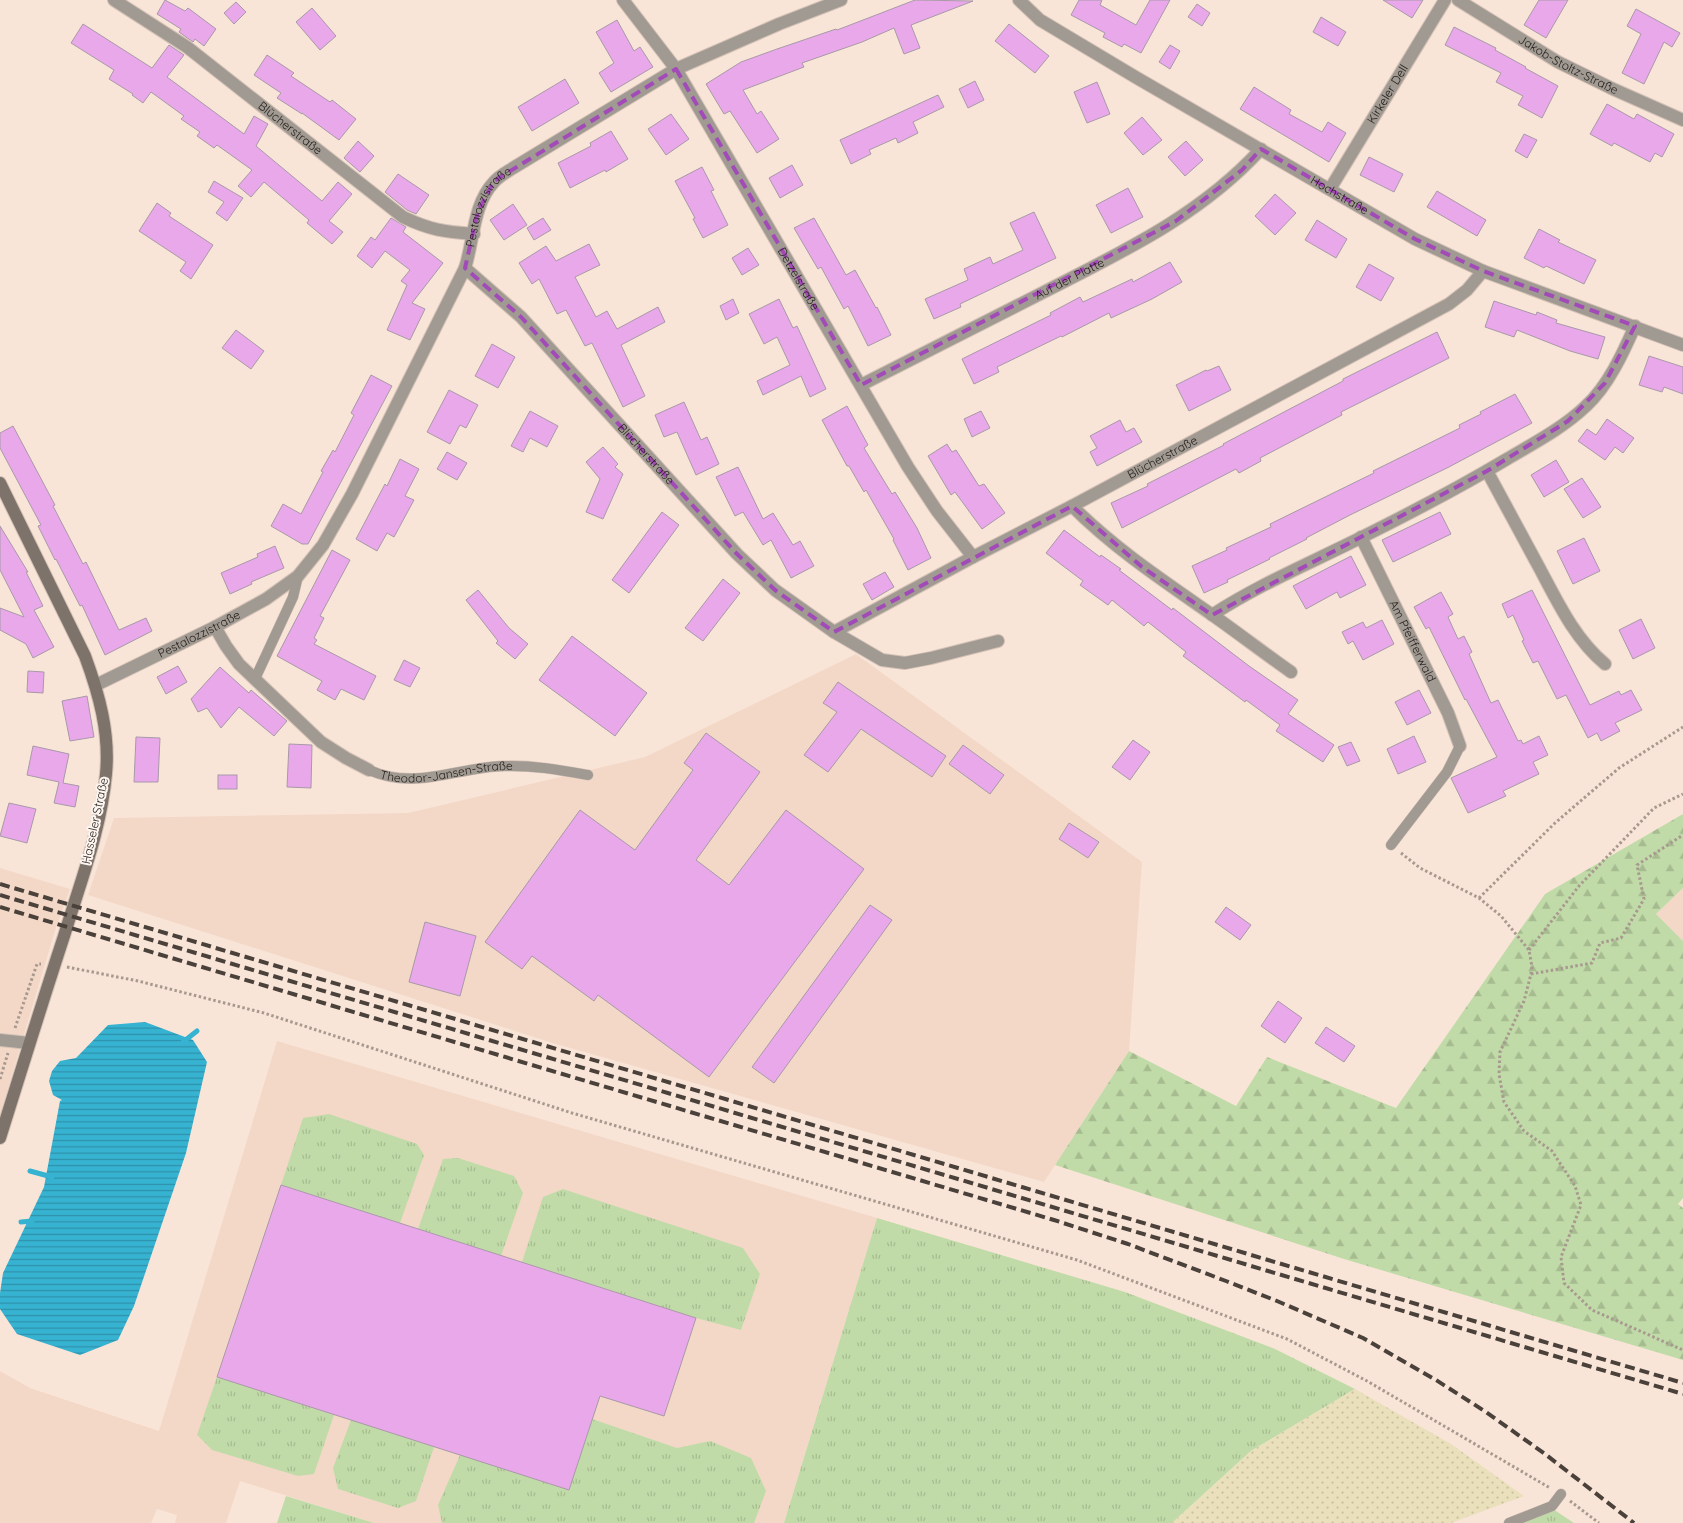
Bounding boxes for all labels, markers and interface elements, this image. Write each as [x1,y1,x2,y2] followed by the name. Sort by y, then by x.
[1516,31,1621,97] street label: Jakob-Stoltz-Straße
[1364,62,1411,126] street label: Kirkeler Dell
[255,98,326,158] street label: Blücherstraße
[462,163,514,248] street label: Pestalozzistraße
[1308,172,1372,218] street label: Hochstraße
[775,245,823,313] street label: Detzelstraße
[1032,254,1107,302] street label: Auf der Platte
[615,420,678,488] street label: Blücherstraße
[1125,432,1200,482] street label: Blücherstraße
[1386,597,1439,684] street label: Am Pfeifferwald
[155,607,243,661] street label: Pestalozzistraße
[379,758,513,786] street label: Theodor-Jansen-Straße
[78,776,111,865] street label: Hasseler Straße

